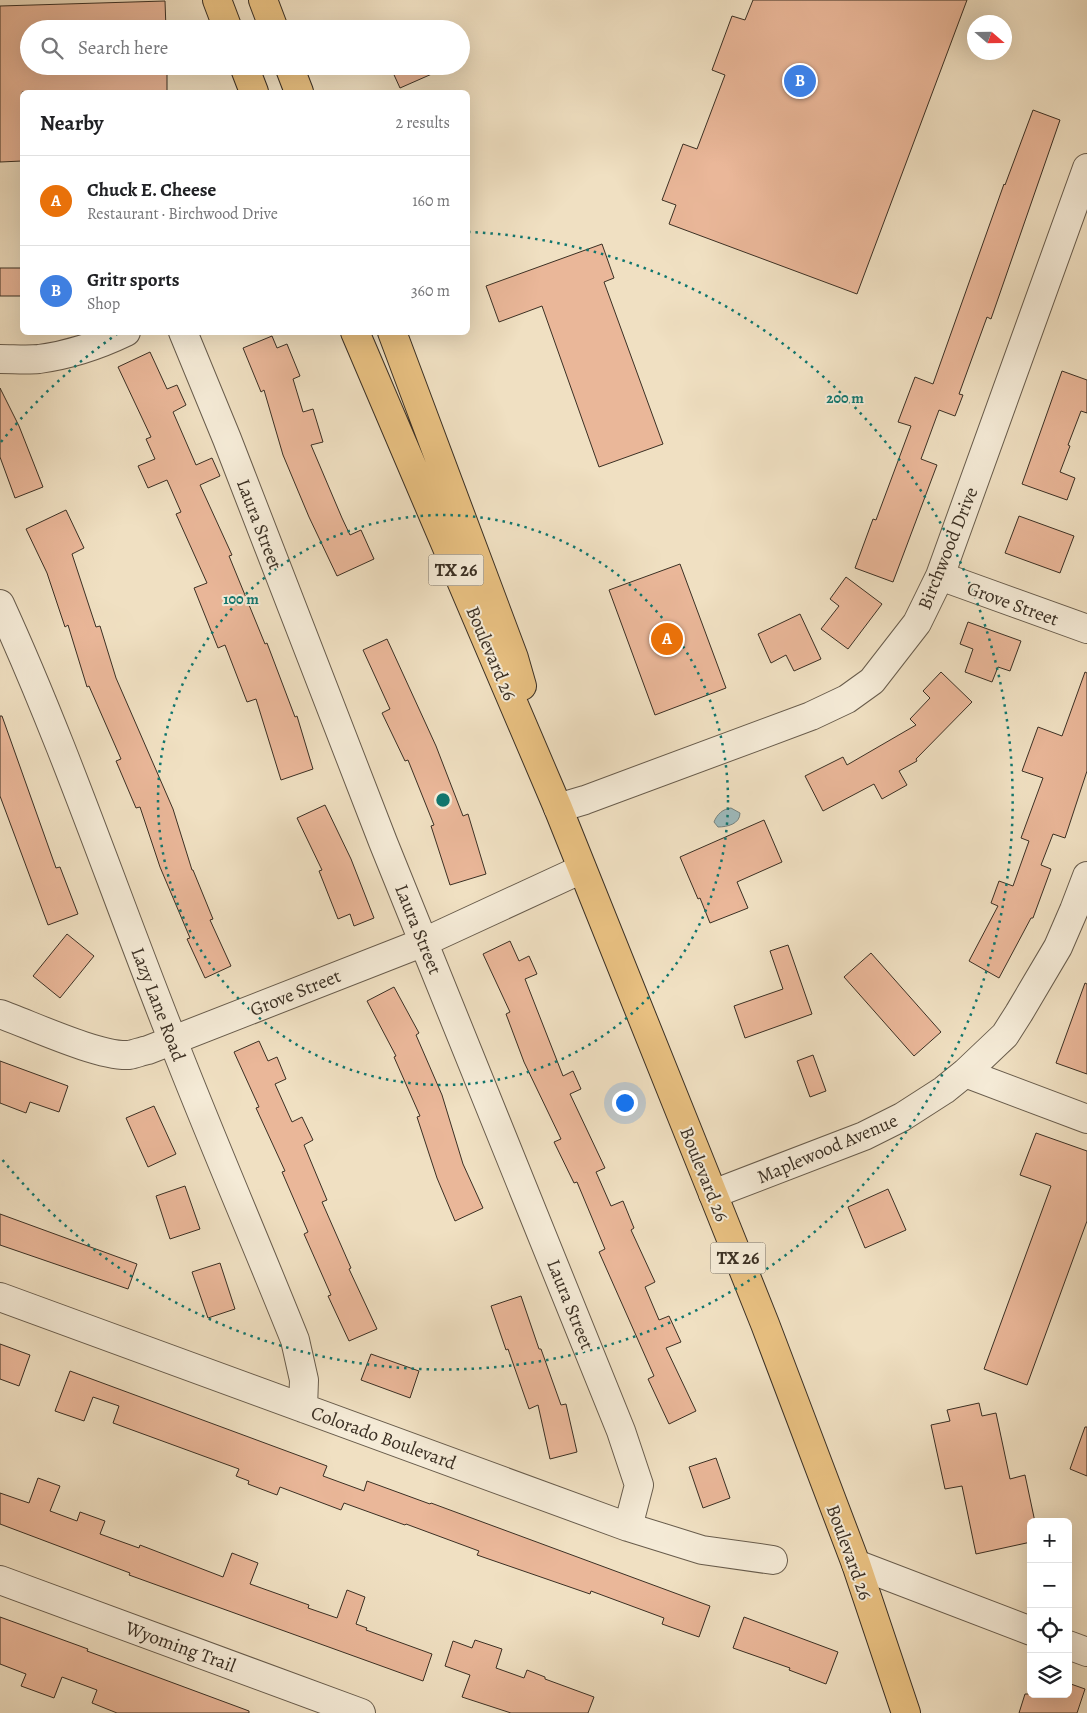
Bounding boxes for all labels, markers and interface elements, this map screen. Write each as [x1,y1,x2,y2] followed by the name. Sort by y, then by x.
[967,15,1012,60] north arrow
[20,20,470,75] search box
[38,34,66,62] icon: search
[78,35,168,61] text: Search here
[784,62,816,100] pin: B
[40,109,103,137] text: Nearby
[395,112,450,134] text: 2 results
[87,177,216,203] text: Chuck E. Cheese
[51,190,61,212] text: A
[412,190,450,212] text: 160 m
[87,203,278,225] text: Restaurant · Birchwood Drive
[87,267,179,293] text: Gritr sports
[51,280,61,302] text: B
[411,280,450,302] text: 360 m
[87,293,120,315] text: Shop
[826,388,864,408] text: 200 m
[230,475,288,573] street label: Laura Street
[912,483,984,614] street label: Birchwood Drive
[428,554,484,586] road number: TX 26
[963,575,1062,633] street label: Grove Street
[223,589,259,609] text: 100 m
[460,602,523,705] street label: Boulevard 26
[651,620,683,658] pin: A
[434,791,452,809] centre of rings
[388,880,448,978] street label: Laura Street
[124,944,192,1066] street label: Lazy Lane Road
[246,963,345,1023] street label: Grove Street
[612,1090,638,1116] your location
[753,1108,902,1190] street label: Maplewood Avenue
[673,1123,735,1226] street label: Boulevard 26
[710,1242,766,1274] road number: TX 26
[540,1255,600,1353] street label: Laura Street
[307,1400,461,1477] street label: Colorado Boulevard
[820,1501,878,1604] street label: Boulevard 26
[1027,1518,1072,1698] map controls
[1027,1518,1072,1563] button: +
[1027,1563,1072,1608] button: −
[1027,1608,1072,1653] button: locate
[121,1615,240,1679] street label: Wyoming Trail
[1027,1653,1072,1698] button: layers

